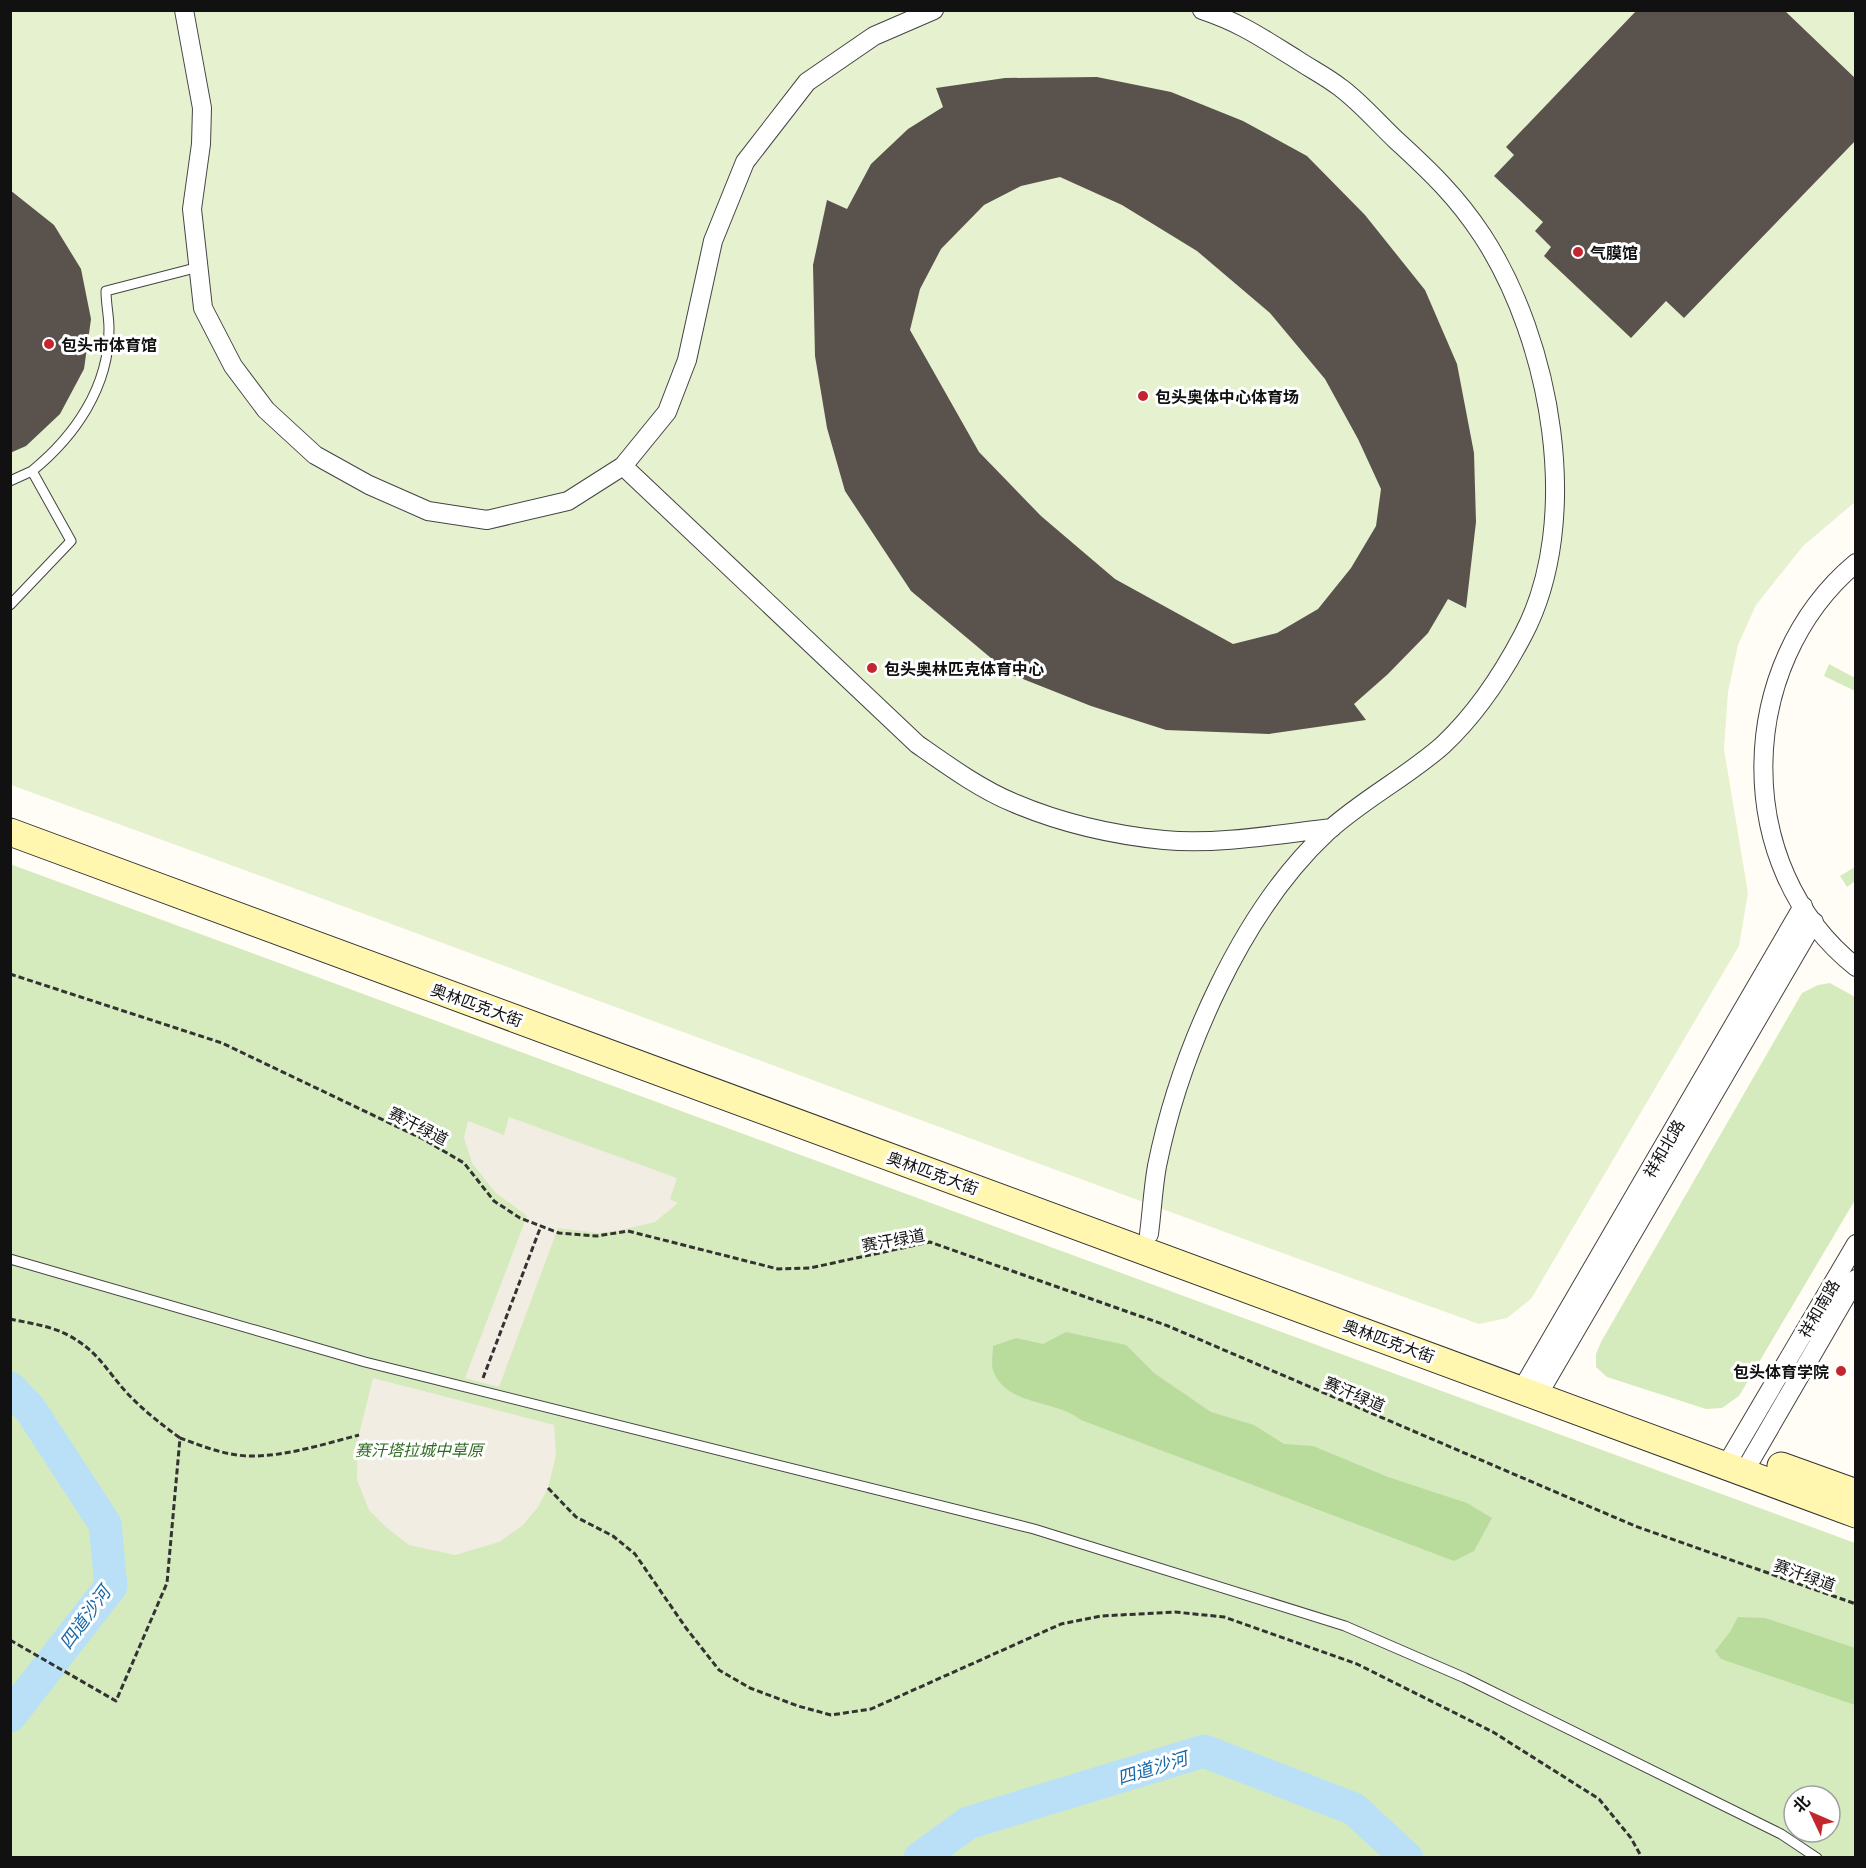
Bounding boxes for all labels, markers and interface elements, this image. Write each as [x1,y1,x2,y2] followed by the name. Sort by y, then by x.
[1590,240,1638,264] place label: 气膜馆
[1571,245,1585,259] marker: 气膜馆
[61,332,157,356] place label: 包头市体育馆
[42,337,56,351] marker: 包头市体育馆
[1155,384,1299,408] place label: 包头奥体中心体育场
[1136,389,1150,403] marker: 包头奥体中心体育场
[884,656,1044,680] place label: 包头奥林匹克体育中心
[865,661,879,675] marker: 包头奥林匹克体育中心
[428,976,526,1032] street label: 奥林匹克大街
[385,1100,453,1150] street label: 赛汗绿道
[1637,1114,1689,1182] street label: 祥和北路
[884,1144,982,1200] street label: 奥林匹克大街
[859,1222,927,1256] street label: 赛汗绿道
[1792,1274,1844,1342] street label: 祥和南路
[1340,1312,1438,1368] street label: 奥林匹克大街
[1733,1359,1829,1383] place label: 包头体育学院
[1834,1364,1848,1378] marker: 包头体育学院
[1321,1369,1389,1417] street label: 赛汗绿道
[355,1437,486,1461] park label: 赛汗塔拉城中草原
[1771,1552,1839,1596] street label: 赛汗绿道
[52,1578,118,1654] water label: 四道沙河
[1114,1743,1193,1790] water label: 四道沙河
[1782,1784,1842,1844] north arrow
[1786,1789,1815,1817] text: 北

